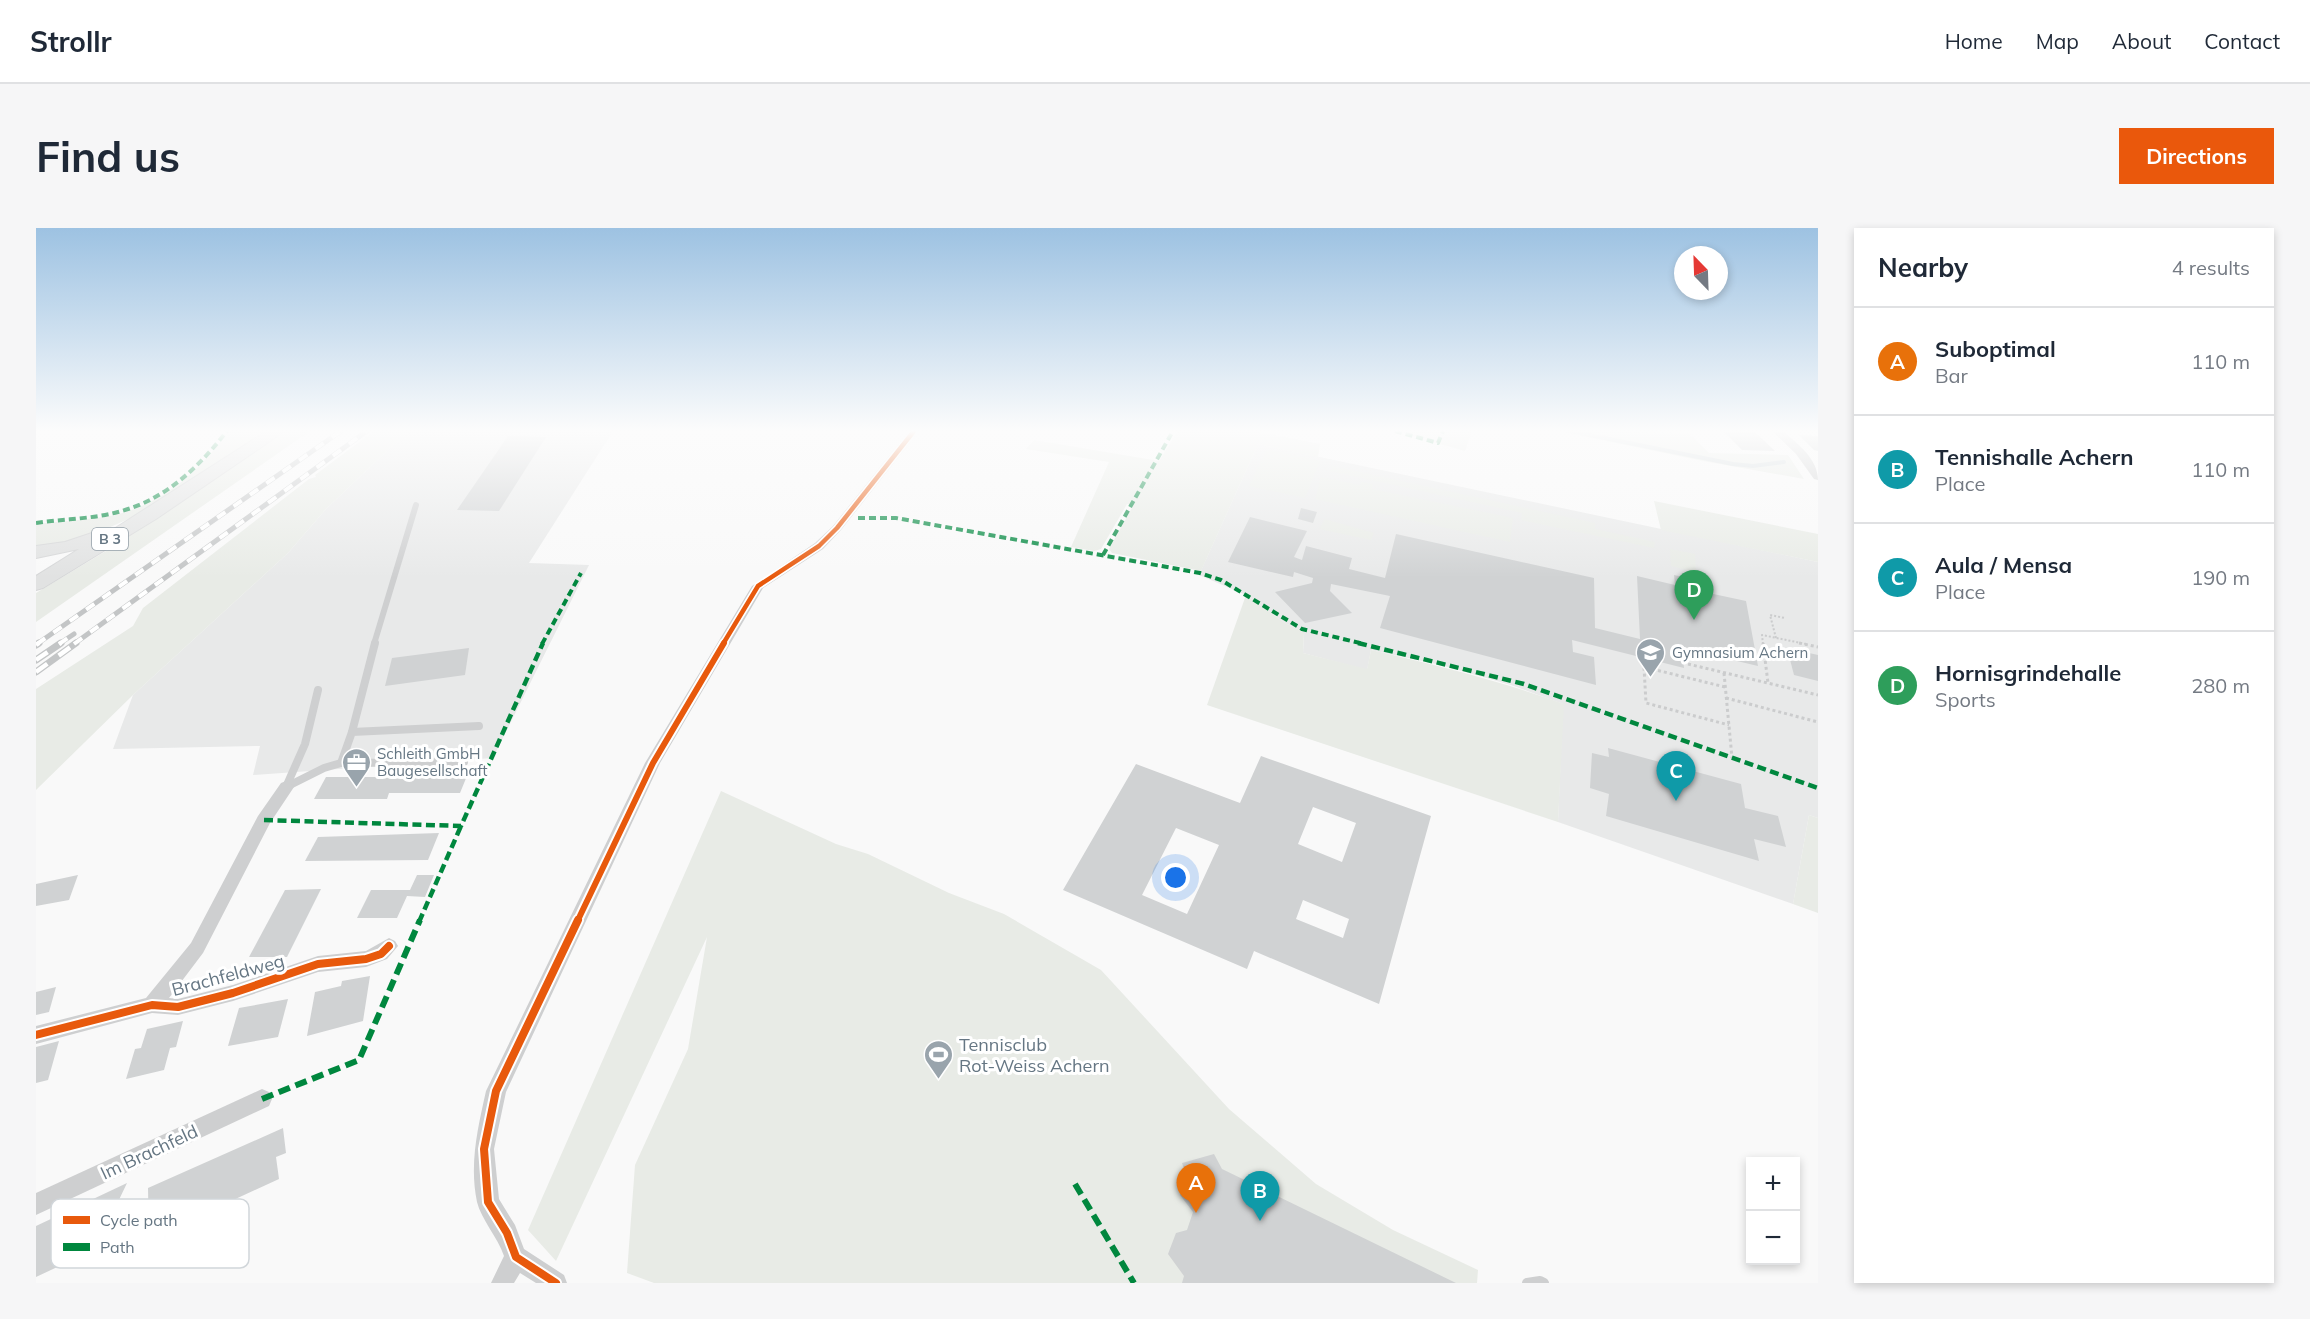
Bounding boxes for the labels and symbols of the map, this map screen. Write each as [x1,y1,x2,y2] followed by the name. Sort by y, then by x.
[1674,246,1728,300] north arrow
[92,528,128,550] road number: B 3
[1674,570,1714,620] pin: D
[1635,636,1667,678] school or university icon: Gymnasium Achern
[1672,643,1808,662] place label: Gymnasium Achern
[377,744,487,780] place label: Schleith GmbH Baugesellschaft
[340,746,372,788] office icon: Schleith GmbH Baugesellschaft
[1656,752,1696,801] pin: C
[1161,863,1190,892] your location
[169,949,287,1001] street label: Brachfeldweg
[959,1033,1109,1077] place label: Tennisclub Rot-Weiss Achern
[922,1038,954,1080] sports icon: Tennisclub Rot-Weiss Achern
[97,1119,201,1185] street label: Im Brachfeld
[1176,1164,1216,1213] pin: A
[1240,1172,1280,1221] pin: B
[51,1199,249,1268] legend
[100,1210,178,1230] text: Cycle path
[100,1237,135,1257] text: Path

